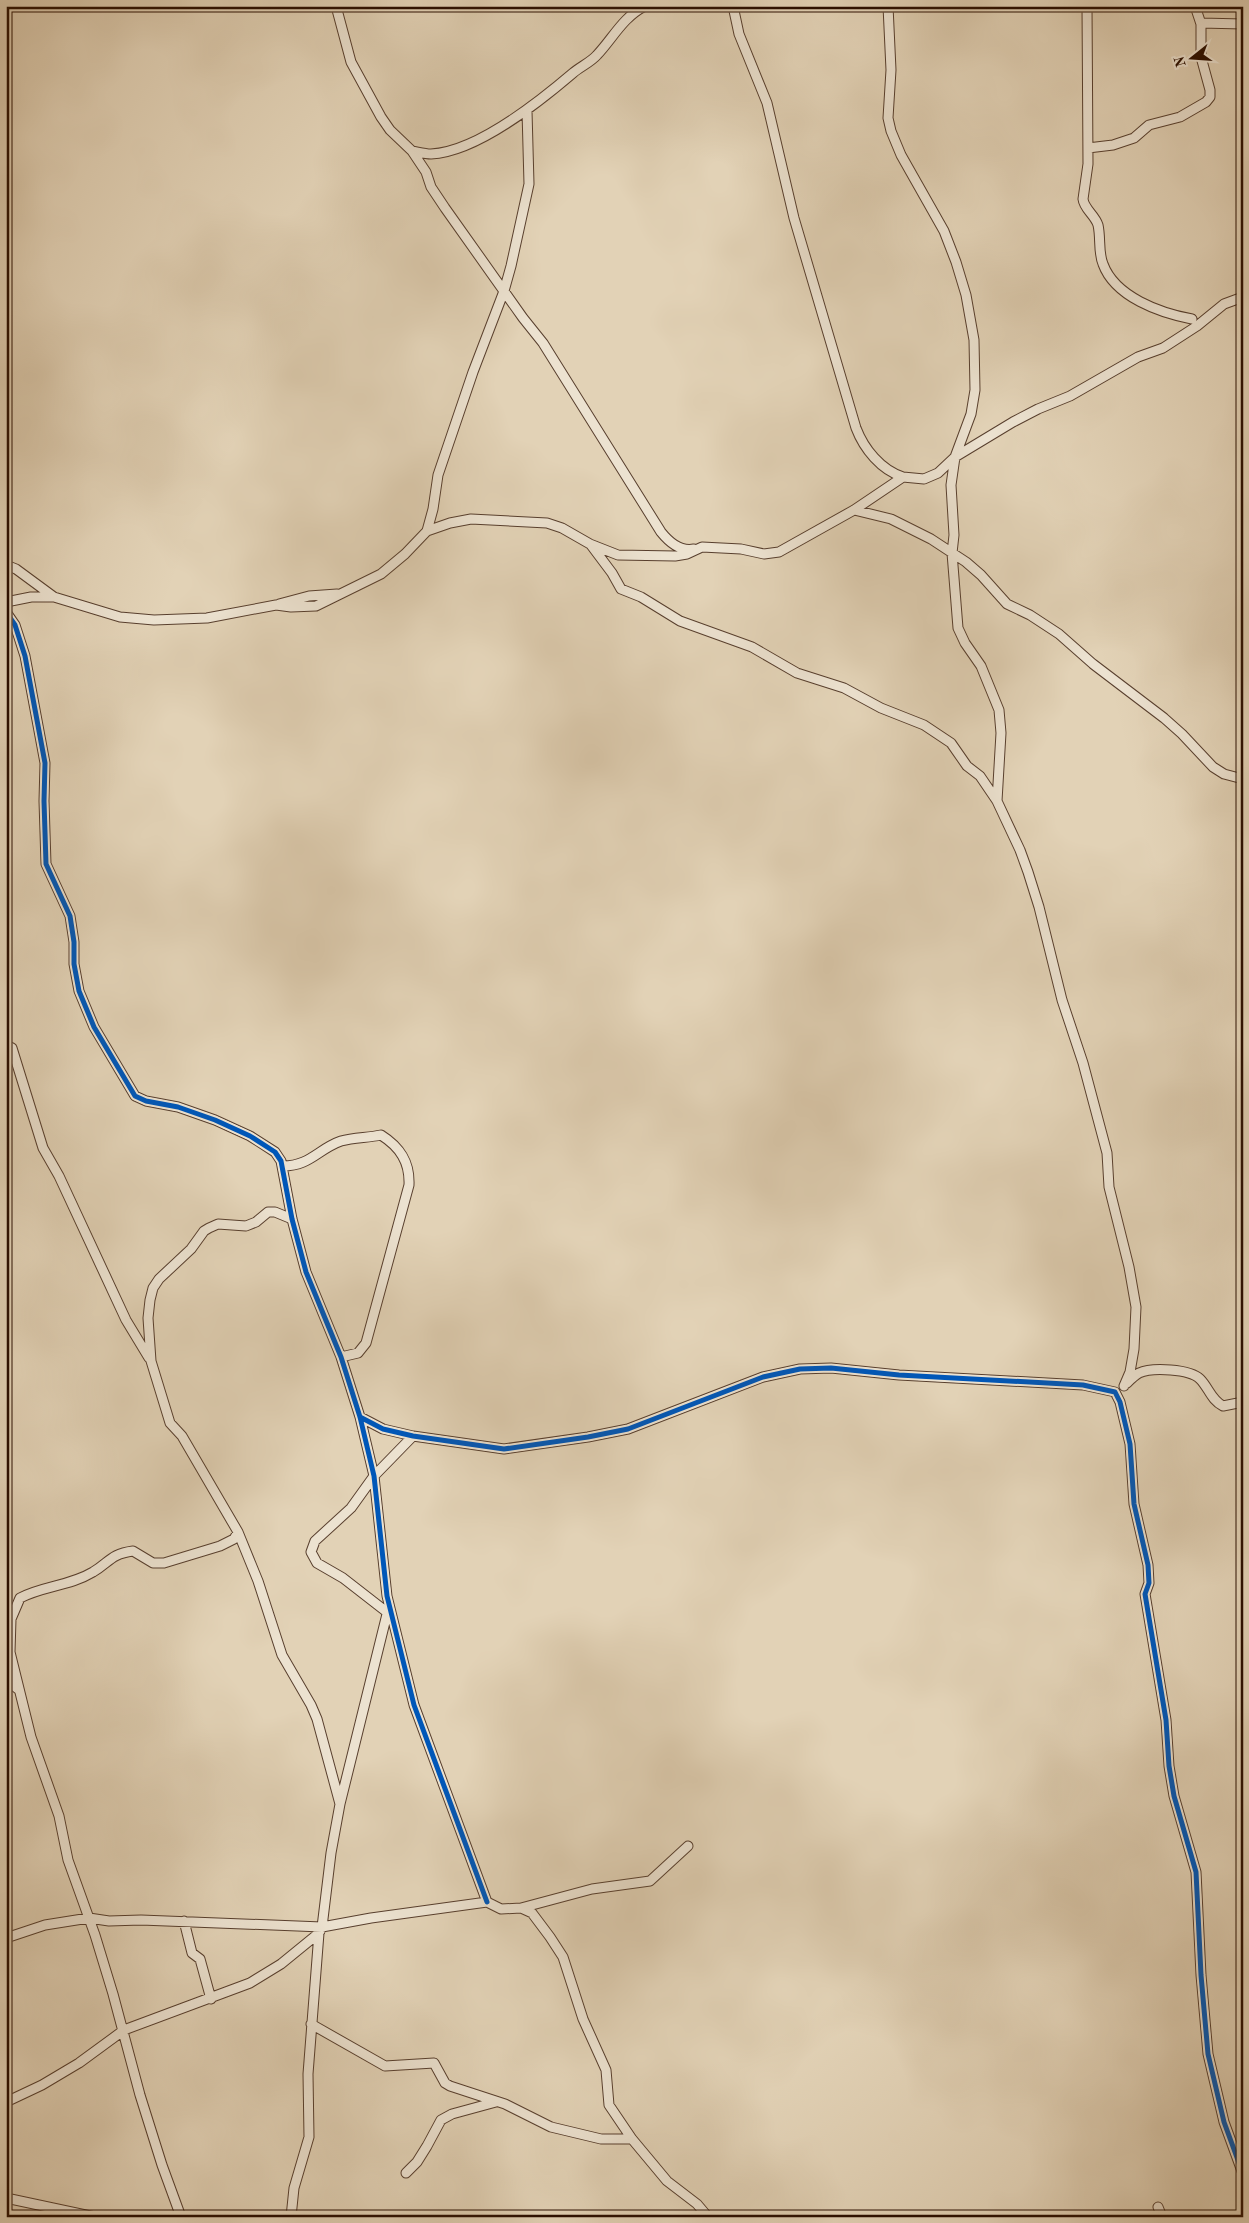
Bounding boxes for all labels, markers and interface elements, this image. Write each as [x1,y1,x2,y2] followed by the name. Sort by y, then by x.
[1166,32,1216,82] north arrow
[1172,54,1189,69] text: N

